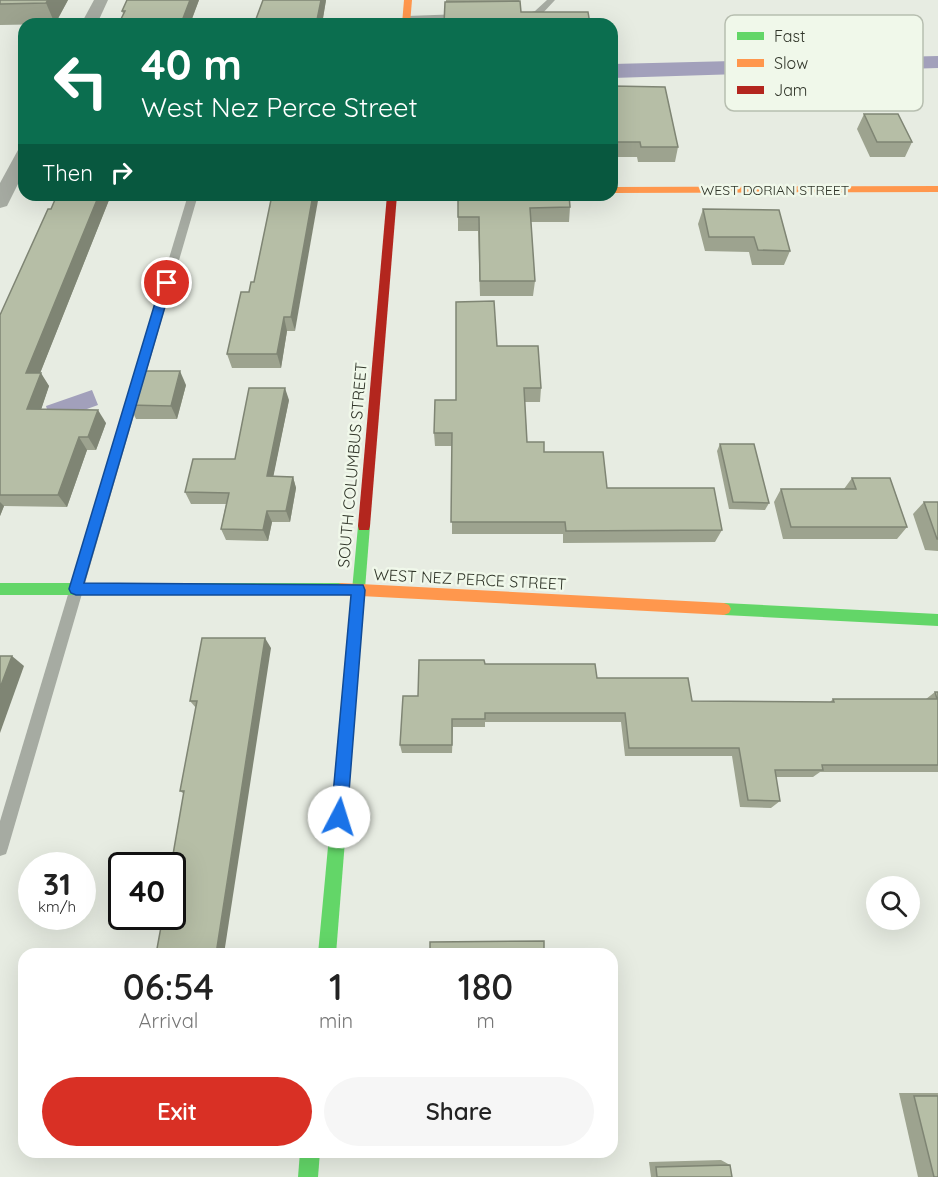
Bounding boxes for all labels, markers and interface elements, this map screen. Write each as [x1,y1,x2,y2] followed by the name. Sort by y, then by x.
[725,15,923,111] legend
[774,26,805,46] text: Fast
[141,38,242,91] text: 40 m
[42,42,120,120] icon: left
[774,53,808,73] text: Slow
[774,80,807,100] text: Jam
[141,90,418,124] text: West Nez Perce Street
[105,156,138,189] icon: right
[42,159,93,187] text: Then
[701,181,849,199] street label: WEST DORIAN STREET
[141,257,192,308] pin
[150,266,183,299] icon: arrive
[333,361,371,568] street label: SOUTH COLUMBUS STREET
[373,564,567,594] street label: WEST NEZ PERCE STREET
[307,785,371,849] position arrow
[108,852,186,930] speed limit sign: 40
[43,865,71,903] text: 31
[866,876,920,930] map controls
[866,876,920,930] button: search
[38,897,76,916] text: km/h
[123,964,214,1009] text: 06:54
[329,964,343,1009] text: 1
[458,964,513,1009] text: 180
[139,1008,198,1033] text: Arrival
[319,1008,353,1033] text: min
[476,1008,495,1033] text: m
[42,1077,312,1146] button: Exit
[324,1077,594,1146] button: Share

